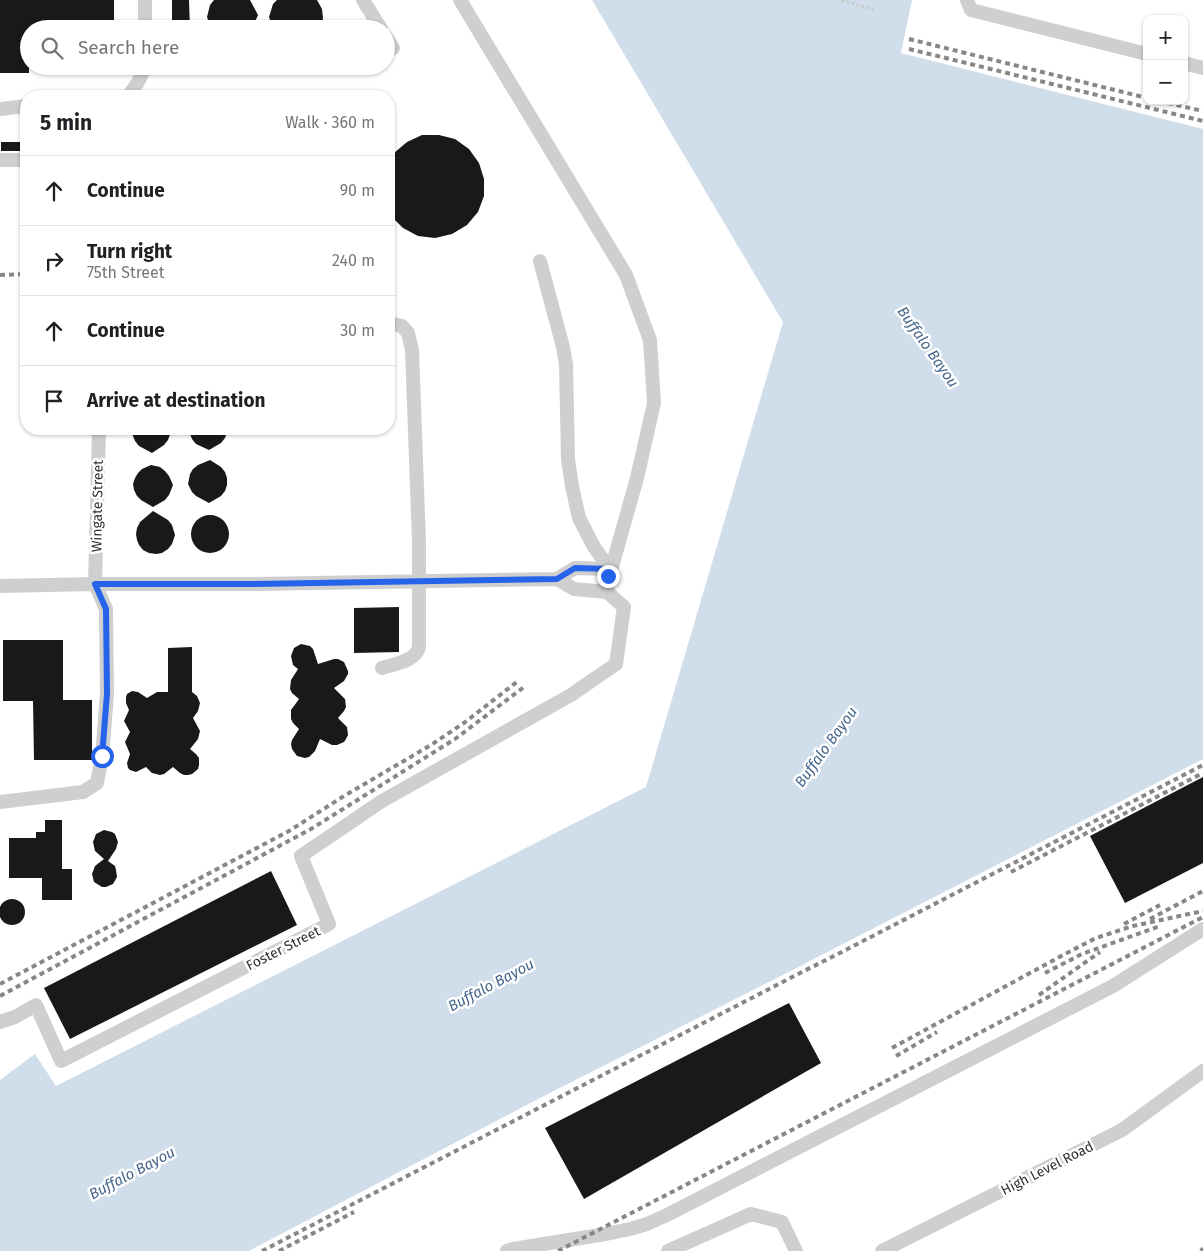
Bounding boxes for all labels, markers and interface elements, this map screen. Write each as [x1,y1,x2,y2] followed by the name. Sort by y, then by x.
[1143,15,1188,105] map controls
[1143,15,1188,60] button: +
[20,20,395,75] search box
[38,34,66,62] icon: search
[78,36,179,59] text: Search here
[1143,60,1188,105] button: −
[40,110,92,136] text: 5 min
[285,113,375,132] text: Walk · 360 m
[40,177,68,205] icon: ahead
[87,179,165,202] text: Continue
[340,181,375,200] text: 90 m
[87,240,172,263] text: Turn right
[40,247,68,275] icon: right
[332,251,375,270] text: 240 m
[87,263,165,282] text: 75th Street
[893,303,963,391] water label: Buffalo Bayou
[40,317,68,345] icon: ahead
[87,319,165,342] text: Continue
[340,321,375,340] text: 30 m
[40,387,68,415] icon: arrive
[87,389,266,412] text: Arrive at destination
[88,459,107,552] street label: Wingate Street
[597,565,620,588] route end
[791,703,861,791] water label: Buffalo Bayou
[91,745,114,768] route start
[243,922,324,974] street label: Foster Street
[445,955,537,1015] water label: Buffalo Bayou
[998,1138,1096,1199] street label: High Level Road
[86,1143,178,1203] water label: Buffalo Bayou

